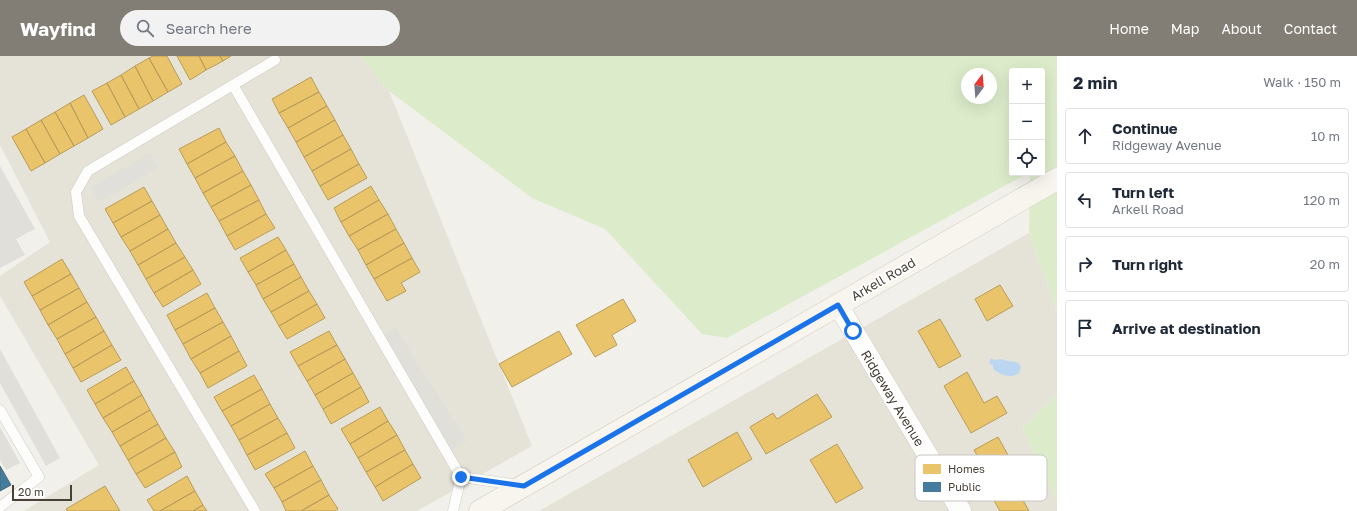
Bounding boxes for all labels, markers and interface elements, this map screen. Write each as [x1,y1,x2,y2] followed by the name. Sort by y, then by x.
[120,10,400,46] search box
[20,17,96,40] text: Wayfind
[134,17,156,39] icon: search
[166,19,252,37] text: Search here
[1109,20,1149,37] text: Home
[1171,20,1199,37] text: Map
[1221,20,1262,37] text: About
[1284,20,1337,37] text: Contact
[961,68,997,104] north arrow
[1009,68,1045,176] map controls
[1009,68,1045,104] button: +
[1073,72,1117,93] text: 2 min
[1263,74,1341,90] text: Walk · 150 m
[1009,104,1045,140] button: −
[1112,119,1178,137] text: Continue
[1074,125,1096,147] icon: ahead
[1311,128,1340,144] text: 10 m
[1112,137,1222,153] text: Ridgeway Avenue
[1009,140,1045,176] button: locate
[1112,183,1174,201] text: Turn left
[1074,189,1096,211] icon: left
[1303,192,1340,208] text: 120 m
[1112,201,1184,217] text: Arkell Road
[1074,253,1096,275] icon: right
[848,254,918,304] street label: Arkell Road
[1112,255,1183,273] text: Turn right
[1310,256,1340,272] text: 20 m
[1074,317,1096,339] icon: arrive
[1112,319,1261,337] text: Arrive at destination
[844,322,862,340] route start
[858,347,928,449] street label: Ridgeway Avenue
[915,455,1047,501] legend
[948,462,985,475] text: Homes
[452,468,470,486] route end
[948,480,981,493] text: Public
[12,483,72,502] scale bar
[18,485,44,498] text: 20 m

